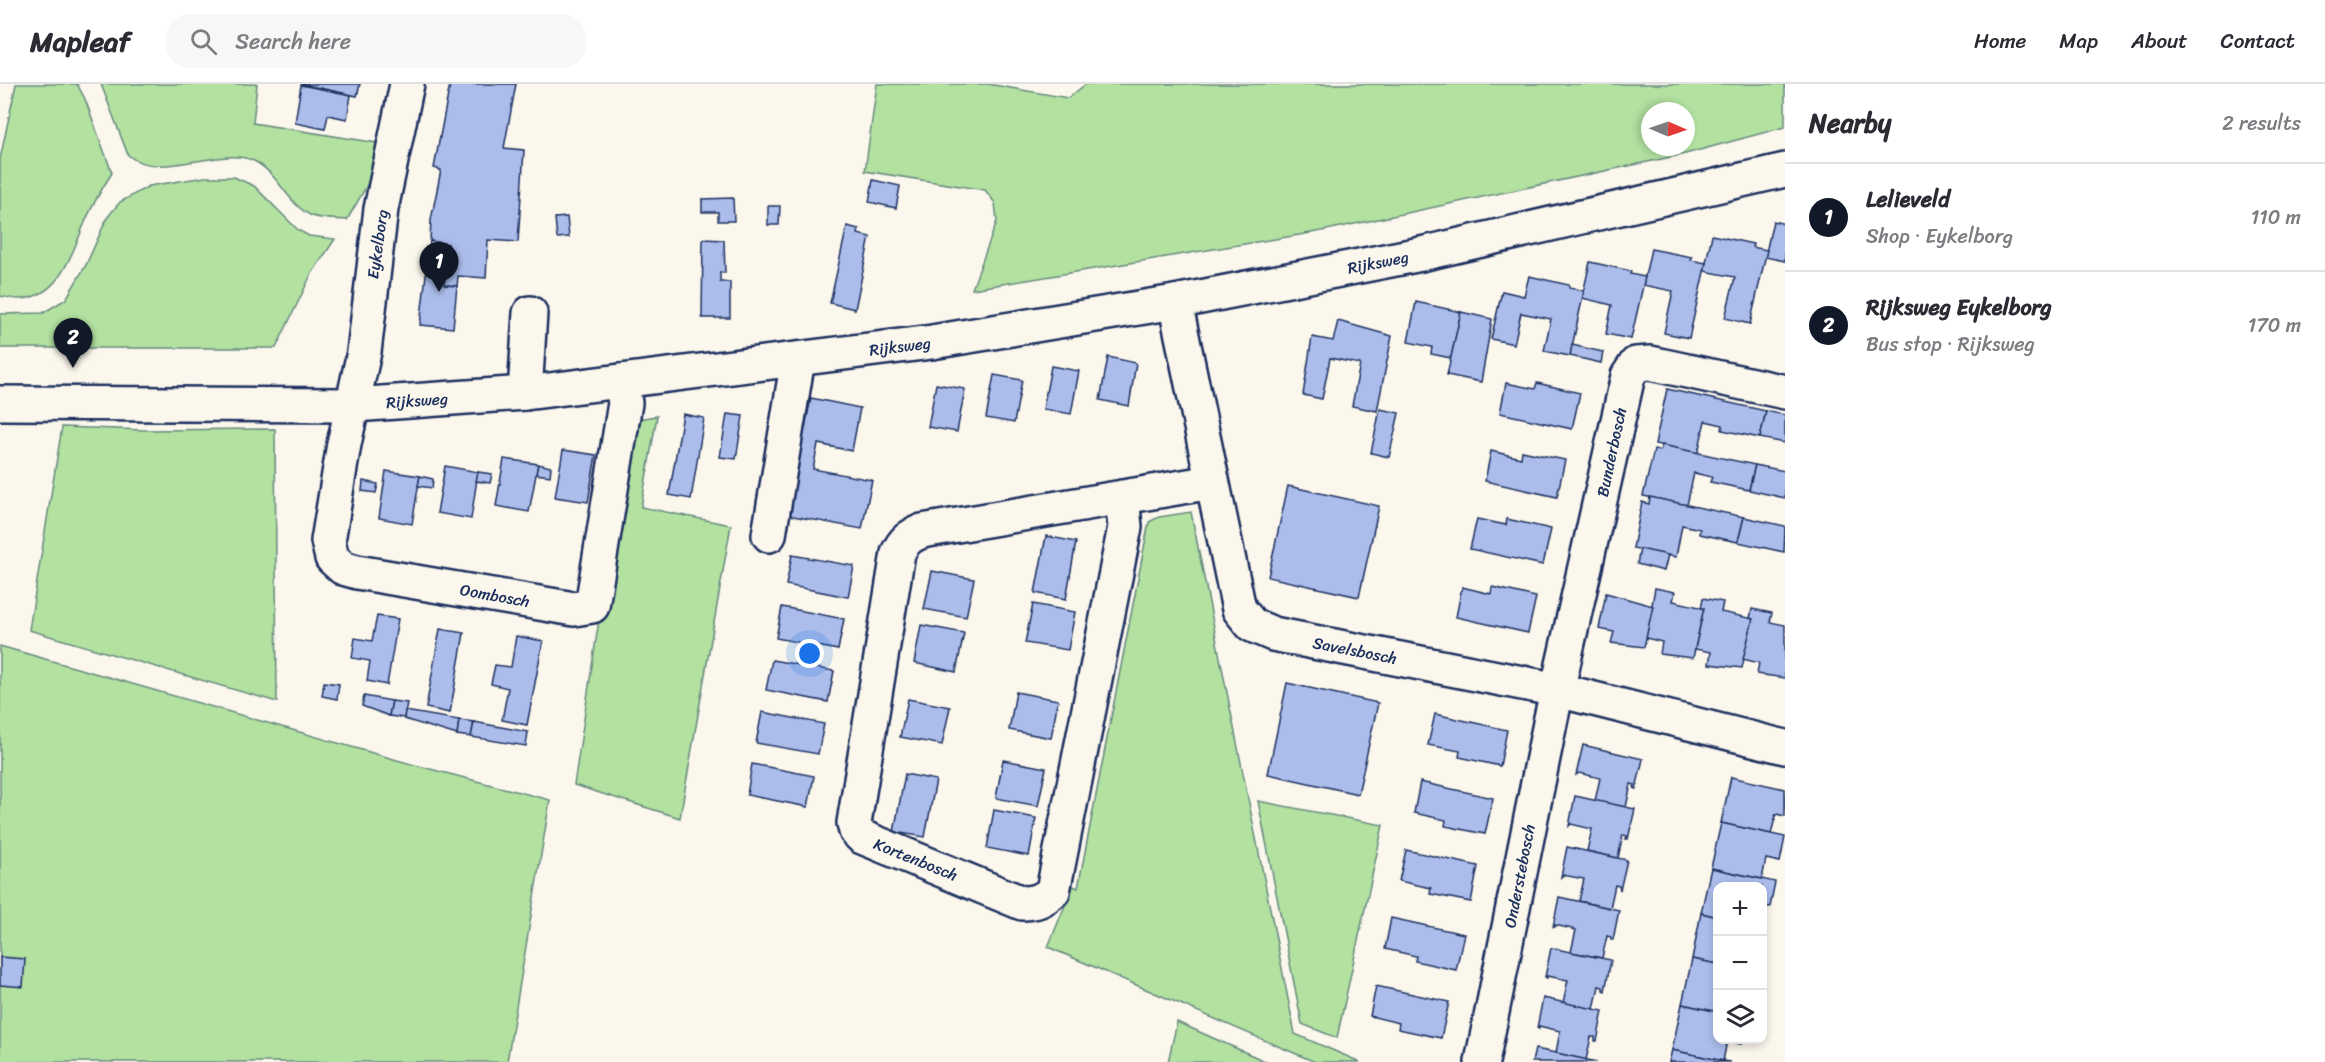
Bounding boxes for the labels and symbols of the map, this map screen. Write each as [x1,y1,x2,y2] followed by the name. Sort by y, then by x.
[1641,102,1695,156] north arrow
[358,207,397,281] street label: Eykelborg
[420,242,458,292] pin: 1
[1345,242,1411,283] street label: Rijksweg
[54,318,92,368] pin: 2
[868,328,932,365] street label: Rijksweg
[385,384,449,417] street label: Rijksweg
[1588,405,1635,500] street label: Bunderbosch
[458,575,532,616] street label: Oombosch
[1310,628,1400,673] street label: Savelsbosch
[795,639,824,668] your location
[1495,822,1544,930] street label: Onderstebosch
[869,829,962,890] street label: Kortenbosch

